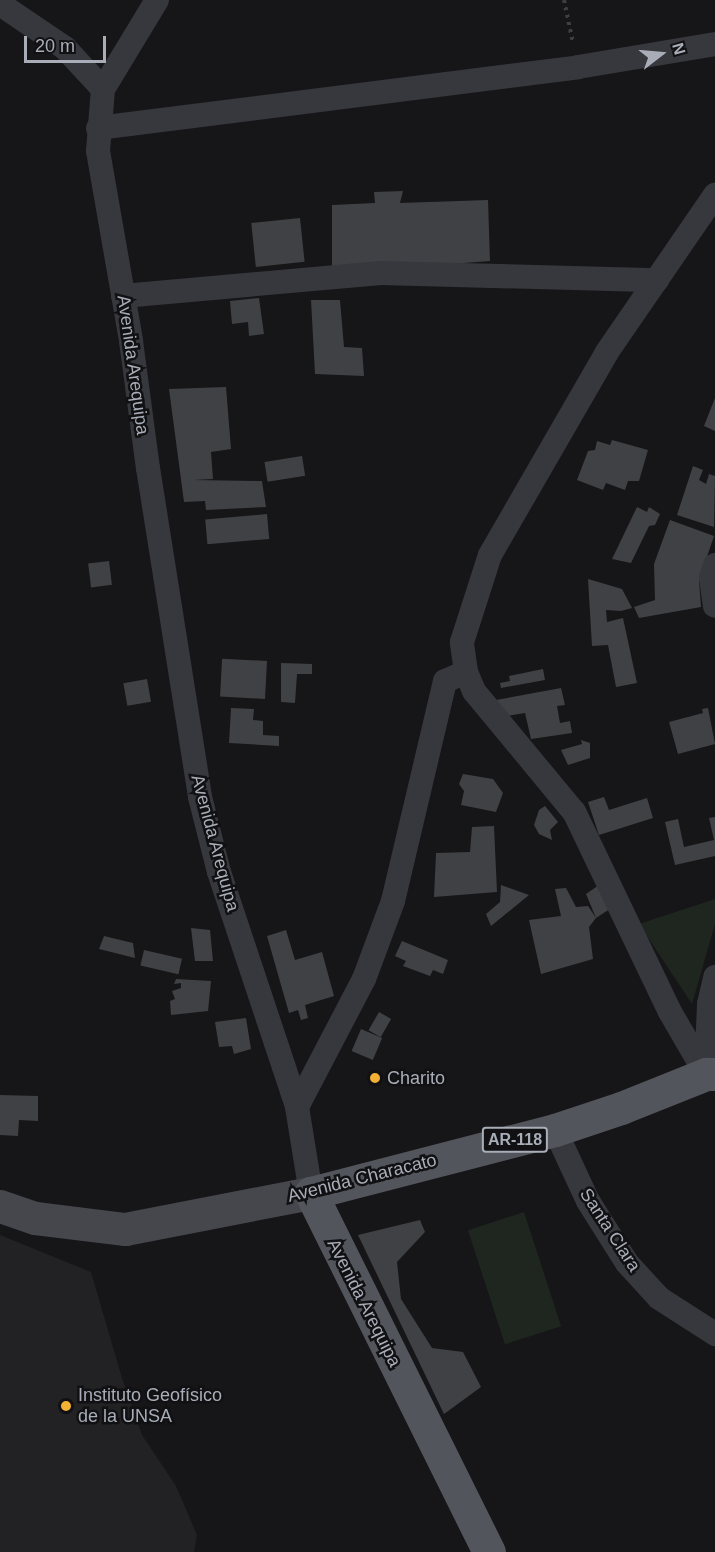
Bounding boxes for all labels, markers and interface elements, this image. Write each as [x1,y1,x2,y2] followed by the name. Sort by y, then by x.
[27,24,110,62] scale bar
[631,24,691,84] north arrow
[35,36,75,56] text: 20 m
[669,41,689,57] text: N
[112,293,154,437] street label: Avenida Arequipa
[186,772,244,914] street label: Avenida Arequipa
[387,1067,445,1089] place label: Charito
[368,1071,382,1085] marker: Charito
[480,1127,550,1153] road number: AR-118
[285,1149,439,1207] street label: Avenida Characato
[575,1184,645,1276] street label: Santa Clara
[322,1235,406,1371] street label: Avenida Arequipa
[78,1385,222,1428] place label: Instituto Geofísico de la UNSA
[59,1399,73,1413] marker: Instituto Geofísico de la UNSA

